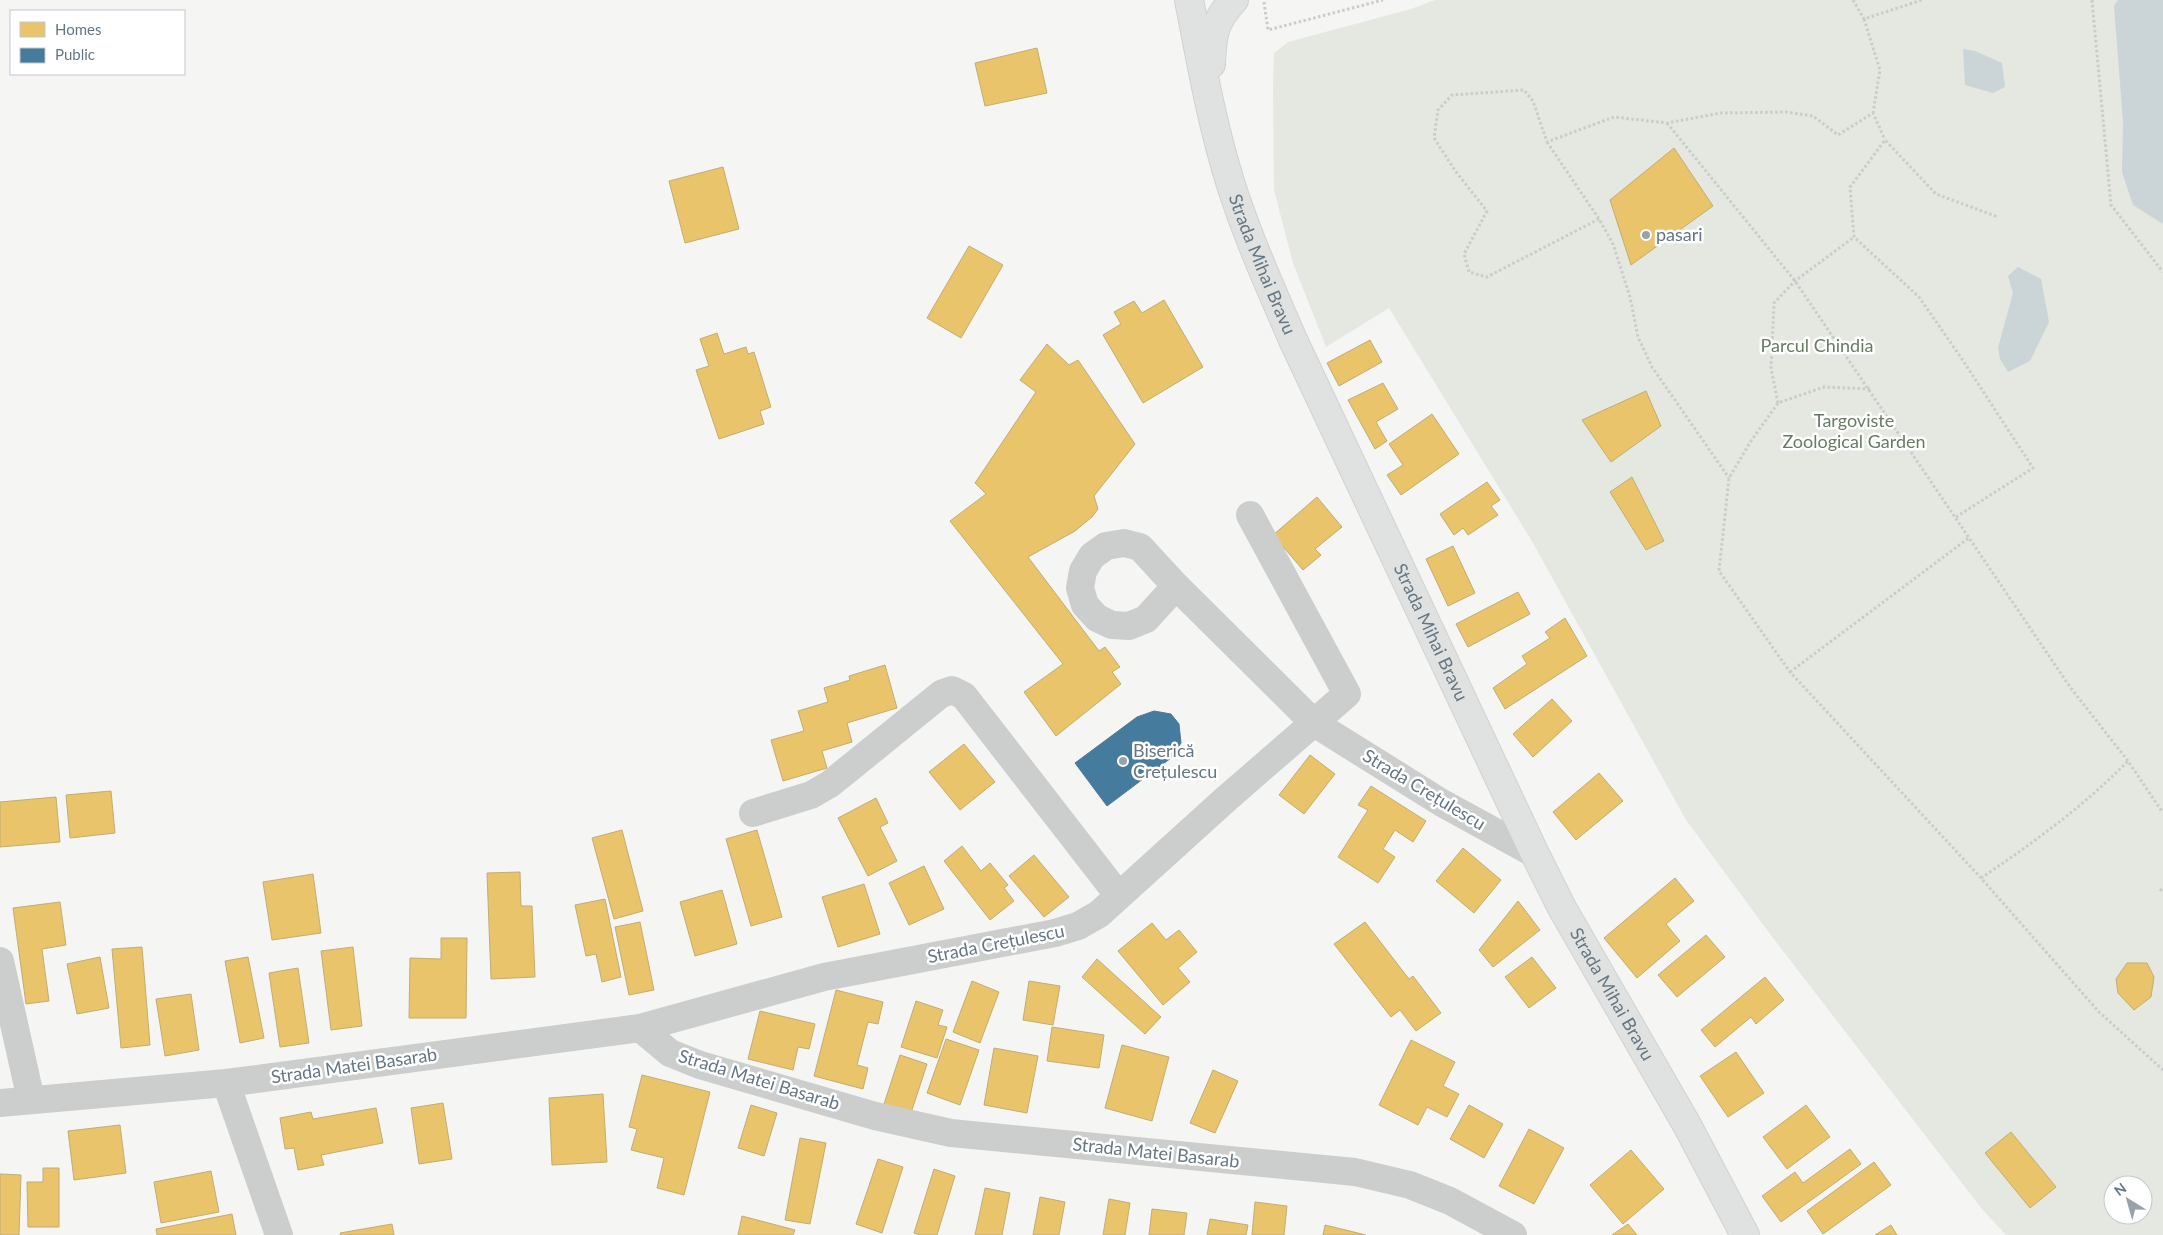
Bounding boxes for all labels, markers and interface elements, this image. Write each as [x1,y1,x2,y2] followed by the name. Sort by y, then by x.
[10,10,185,75] legend
[55,20,101,38] text: Homes
[55,45,95,63] text: Public
[1225,191,1301,338] street label: Strada Mihai Bravu
[1656,223,1703,245] place label: pasari
[1640,229,1652,241] marker: pasari
[1761,334,1873,356] park label: Parcul Chindia
[1782,409,1926,452] park label: Targoviste Zoological Garden
[1390,560,1473,704] street label: Strada Mihai Bravu
[1133,739,1217,782] place label: Biserică Crețulescu
[1359,744,1490,834] street label: Strada Crețulescu
[1117,755,1129,767] marker: Biserică Crețulescu
[925,919,1066,967] street label: Strada Crețulescu
[1566,924,1660,1064] street label: Strada Mihai Bravu
[269,1042,438,1088] street label: Strada Matei Basarab
[676,1044,843,1114] street label: Strada Matei Basarab
[1072,1132,1241,1172] street label: Strada Matei Basarab
[2103,1175,2153,1225] north arrow
[2110,1179,2129,1199] text: N

